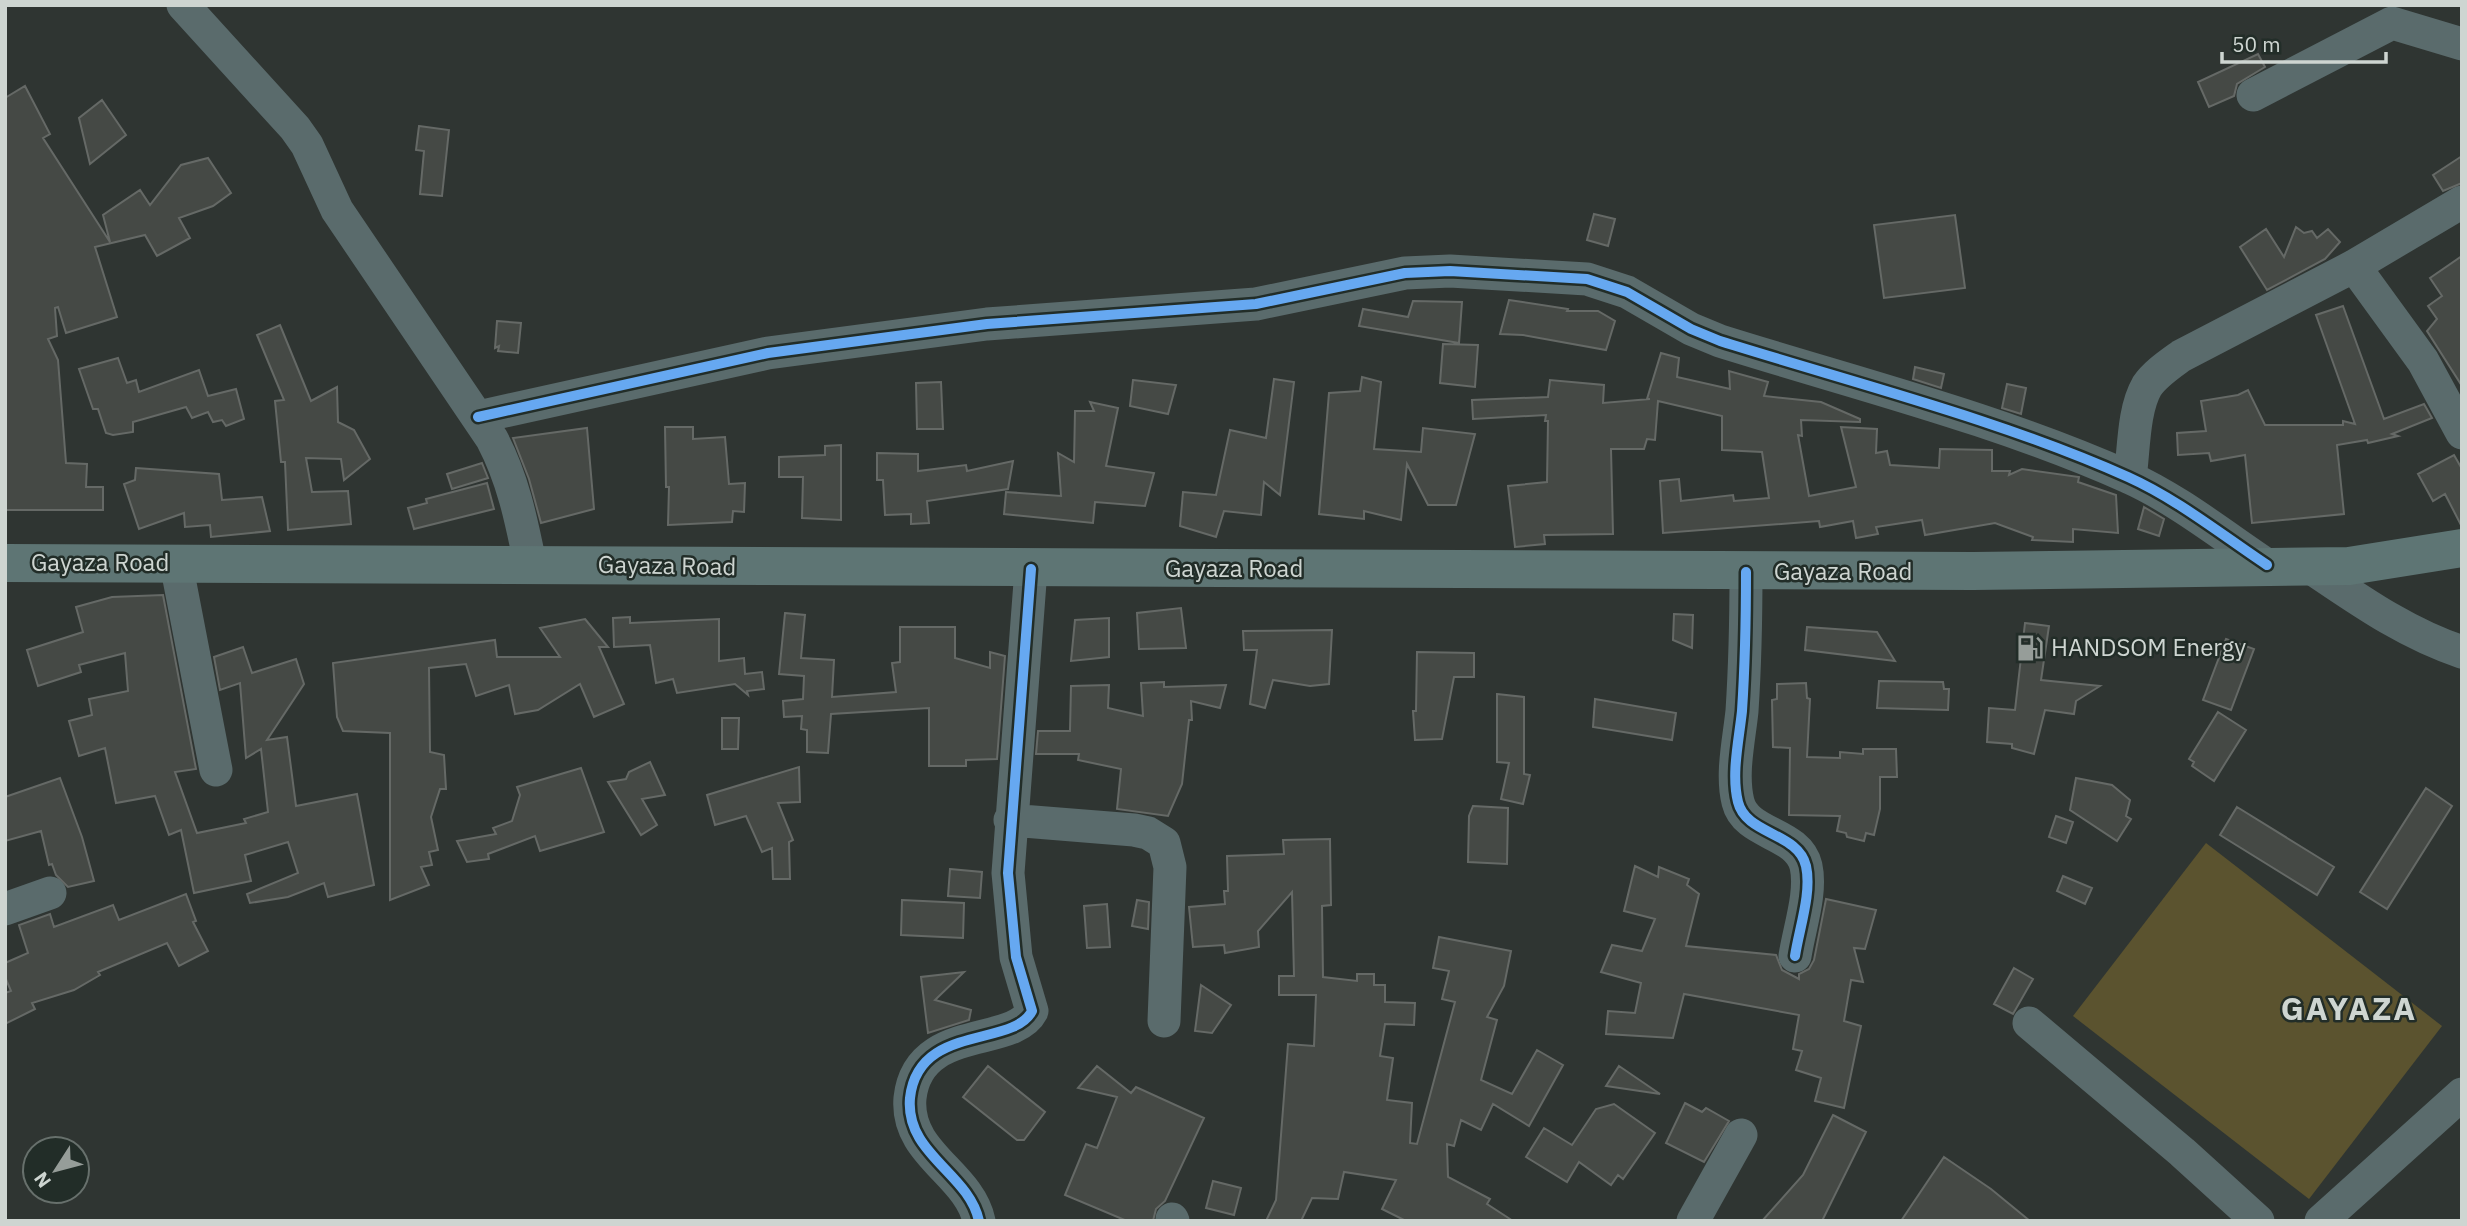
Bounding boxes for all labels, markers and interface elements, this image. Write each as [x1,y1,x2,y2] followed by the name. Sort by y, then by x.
[2222,21,2386,65] scale bar
[2232,30,2281,58] text: 50 m
[31,546,169,578] street label: Gayaza Road
[597,548,737,582] street label: Gayaza Road
[1165,552,1303,584] street label: Gayaza Road
[1774,555,1912,587] street label: Gayaza Road
[2051,631,2246,663] place label: HANDSOM Energy
[2015,633,2045,663] fuel station icon: HANDSOM Energy
[2281,987,2417,1029] district label: GAYAZA
[21,1135,91,1205] north arrow
[28,1167,56,1193] text: N

